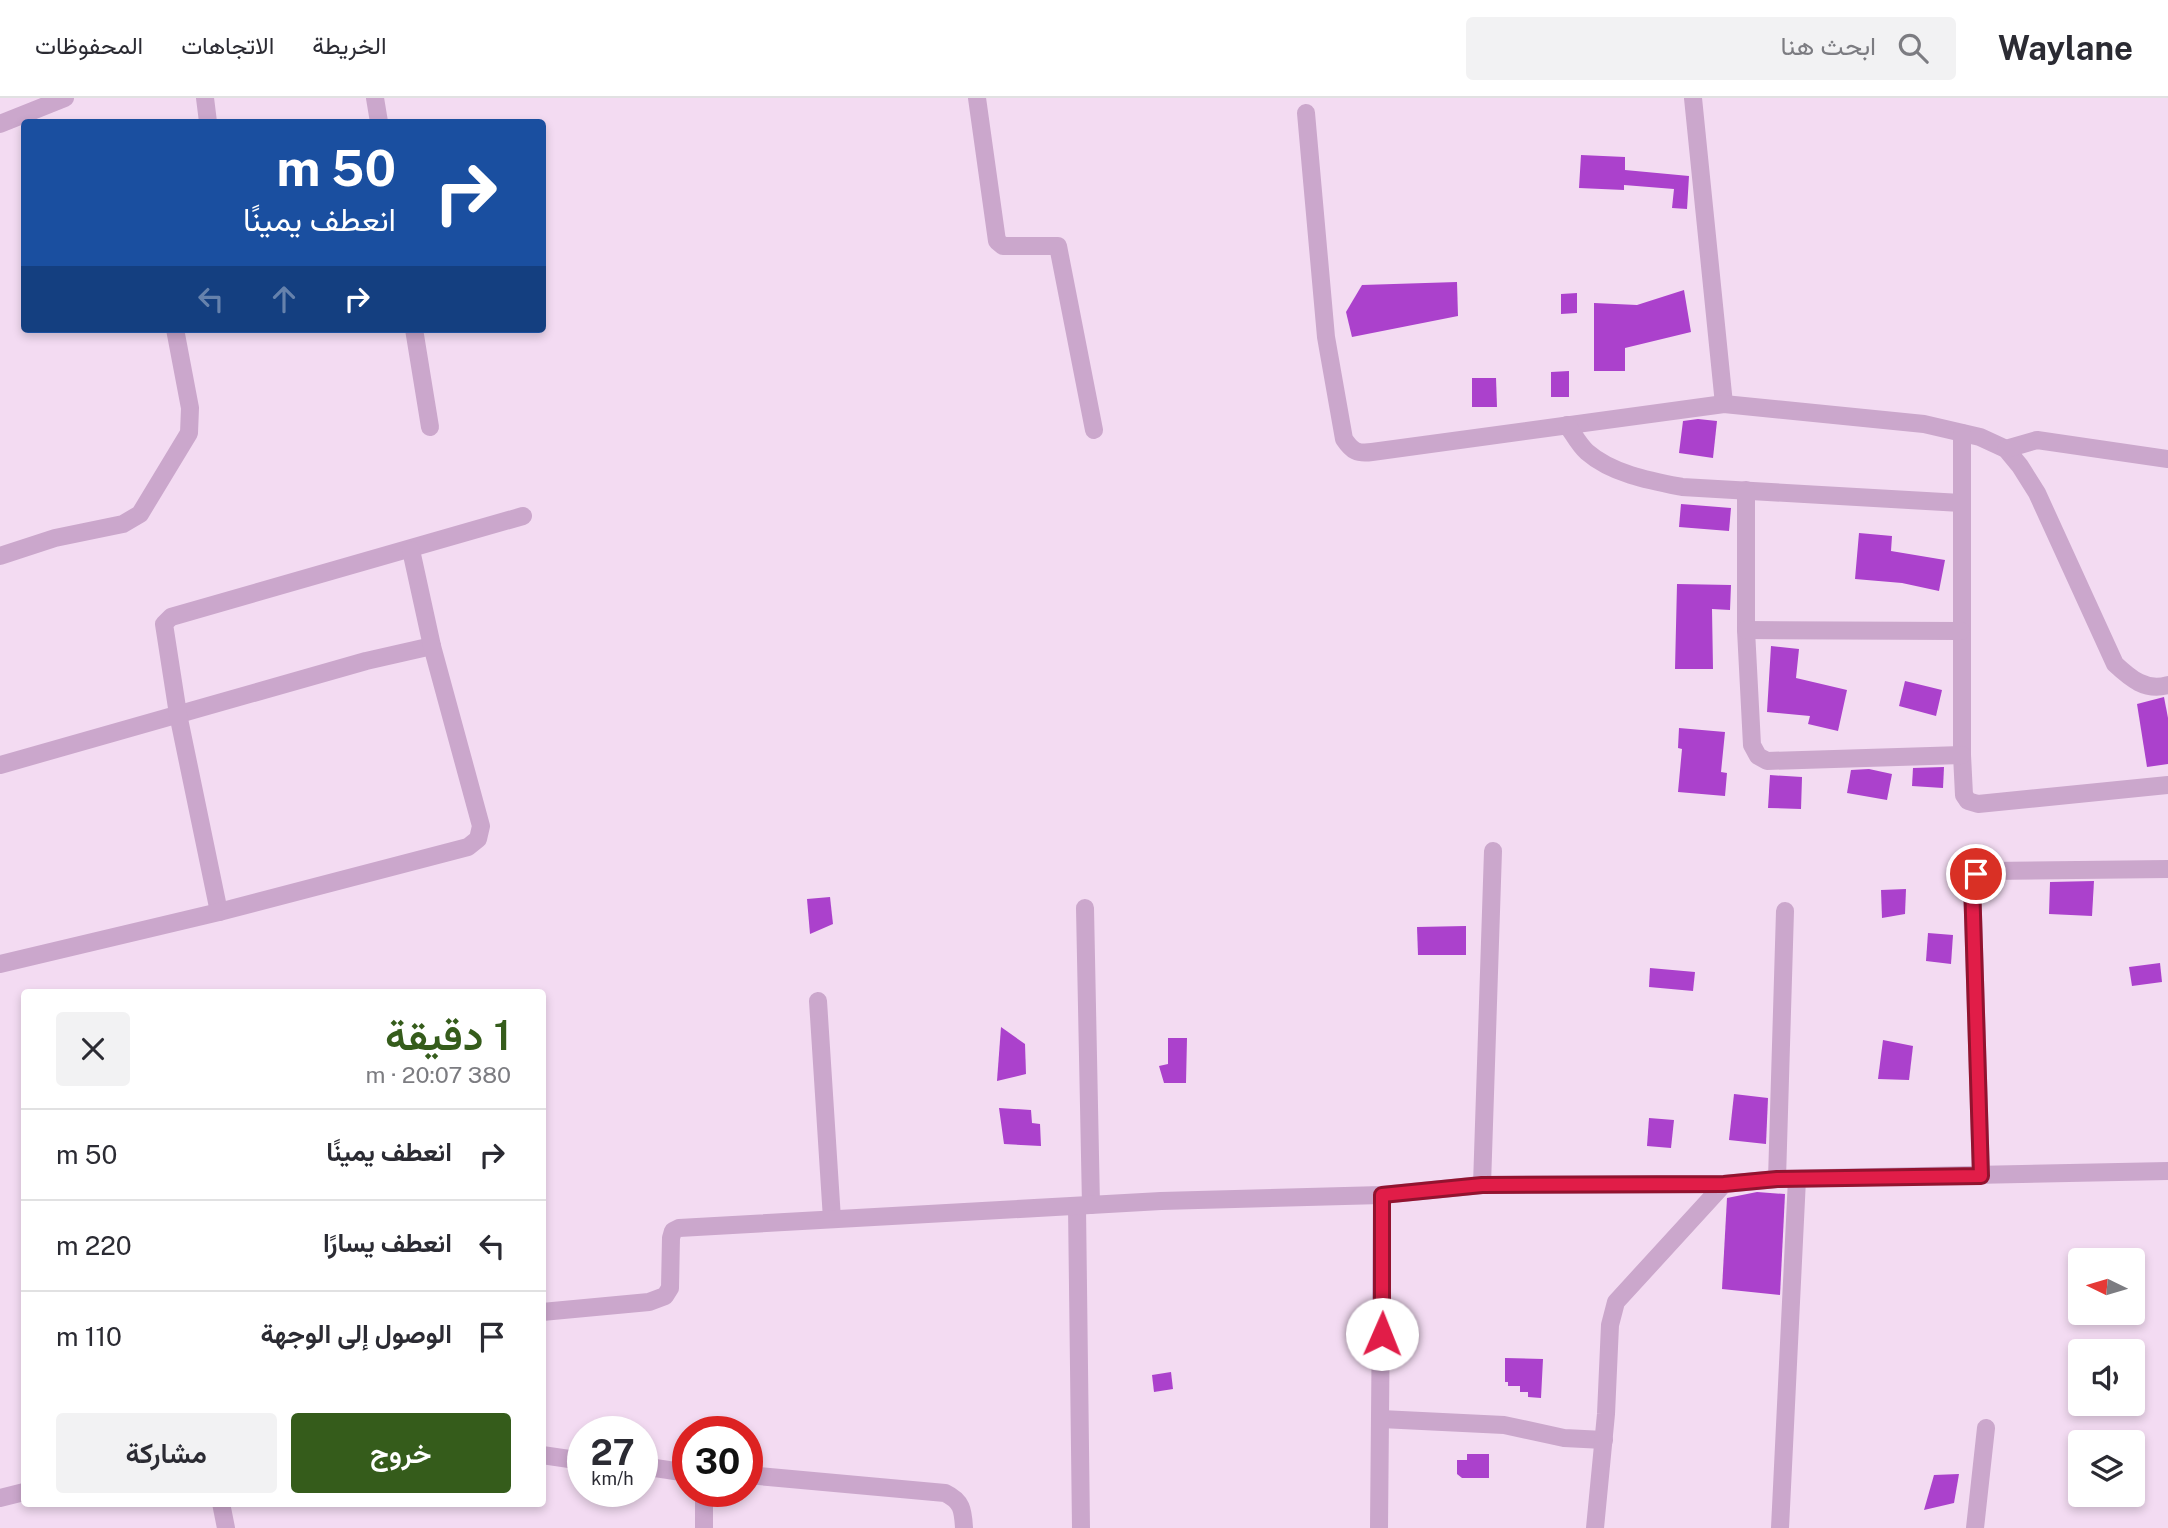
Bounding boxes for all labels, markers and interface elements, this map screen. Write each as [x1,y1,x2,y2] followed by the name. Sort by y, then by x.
[1466,17,1956,80] search box
[1894,29,1932,67] icon: search
[1998,29,2133,67] text: Waylane
[1781,30,1876,61] text: ابحث هنا
[35,31,143,59] text: المحفوظات
[181,31,274,59] text: الاتجاهات
[312,31,387,59] text: الخريطة
[276,139,396,197] text: 50 m
[420,147,511,238] icon: right
[243,201,396,238] text: انعطف يمينًا
[192,280,230,318] icon: left
[265,280,303,318] icon: ahead
[338,280,376,318] icon: right
[1946,844,2006,904] pin
[1957,855,1995,893] icon: arrive
[385,1010,511,1059] text: 1 دقيقة
[56,1012,130,1086] button: close
[366,1061,511,1088] text: 380 m · 20:07
[326,1136,452,1167] text: انعطف يمينًا
[473,1136,511,1174] icon: right
[56,1139,117,1170] text: 50 m
[323,1227,452,1258] text: انعطف يسارًا
[473,1227,511,1265] icon: left
[56,1230,132,1261] text: 220 m
[2068,1248,2146,1325] north arrow
[2068,1248,2145,1507] map controls
[1345,1297,1419,1371] position arrow
[261,1318,452,1349] text: الوصول إلى الوجهة
[473,1318,511,1356] icon: arrive
[56,1321,122,1352] text: 110 m
[2068,1339,2145,1416] button: sound
[56,1413,277,1493] button: مشاركة
[291,1413,511,1493] button: خروج
[672,1416,763,1507] speed limit sign: 30
[2068,1430,2145,1507] button: layers
[590,1432,635,1473] text: 27
[591,1468,634,1489] text: km/h

